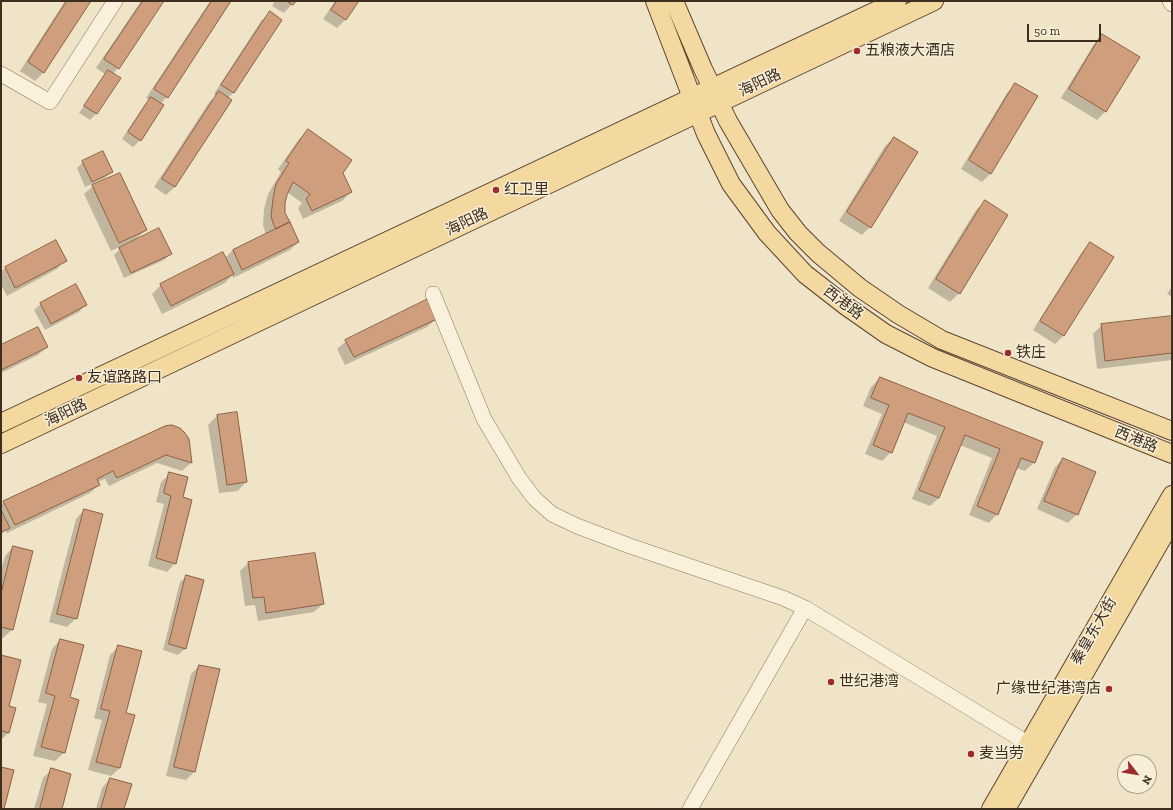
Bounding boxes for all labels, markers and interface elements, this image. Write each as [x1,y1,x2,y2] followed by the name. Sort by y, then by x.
[1029,16,1103,42] scale bar
[1034,24,1060,38] text: 50 m
[865,42,955,60] place label: 五粮液大酒店
[852,46,862,56] marker: 五粮液大酒店
[736,65,784,101] street label: 海阳路
[504,181,549,199] place label: 红卫里
[491,185,501,195] marker: 红卫里
[443,204,491,240] street label: 海阳路
[820,282,866,324] street label: 西港路
[1016,344,1046,362] place label: 铁庄
[1003,348,1013,358] marker: 铁庄
[87,369,162,387] place label: 友谊路路口
[74,373,84,383] marker: 友谊路路口
[42,395,90,431] street label: 海阳路
[1112,423,1160,457] street label: 西港路
[1067,594,1121,668] street label: 秦皇东大街
[839,673,899,691] place label: 世纪港湾
[826,677,836,687] marker: 世纪港湾
[996,680,1101,698] place label: 广缘世纪港湾店
[1104,684,1114,694] marker: 广缘世纪港湾店
[979,745,1024,763] place label: 麦当劳
[966,749,976,759] marker: 麦当劳
[1117,754,1157,794] north arrow
[1139,773,1155,787] text: N

